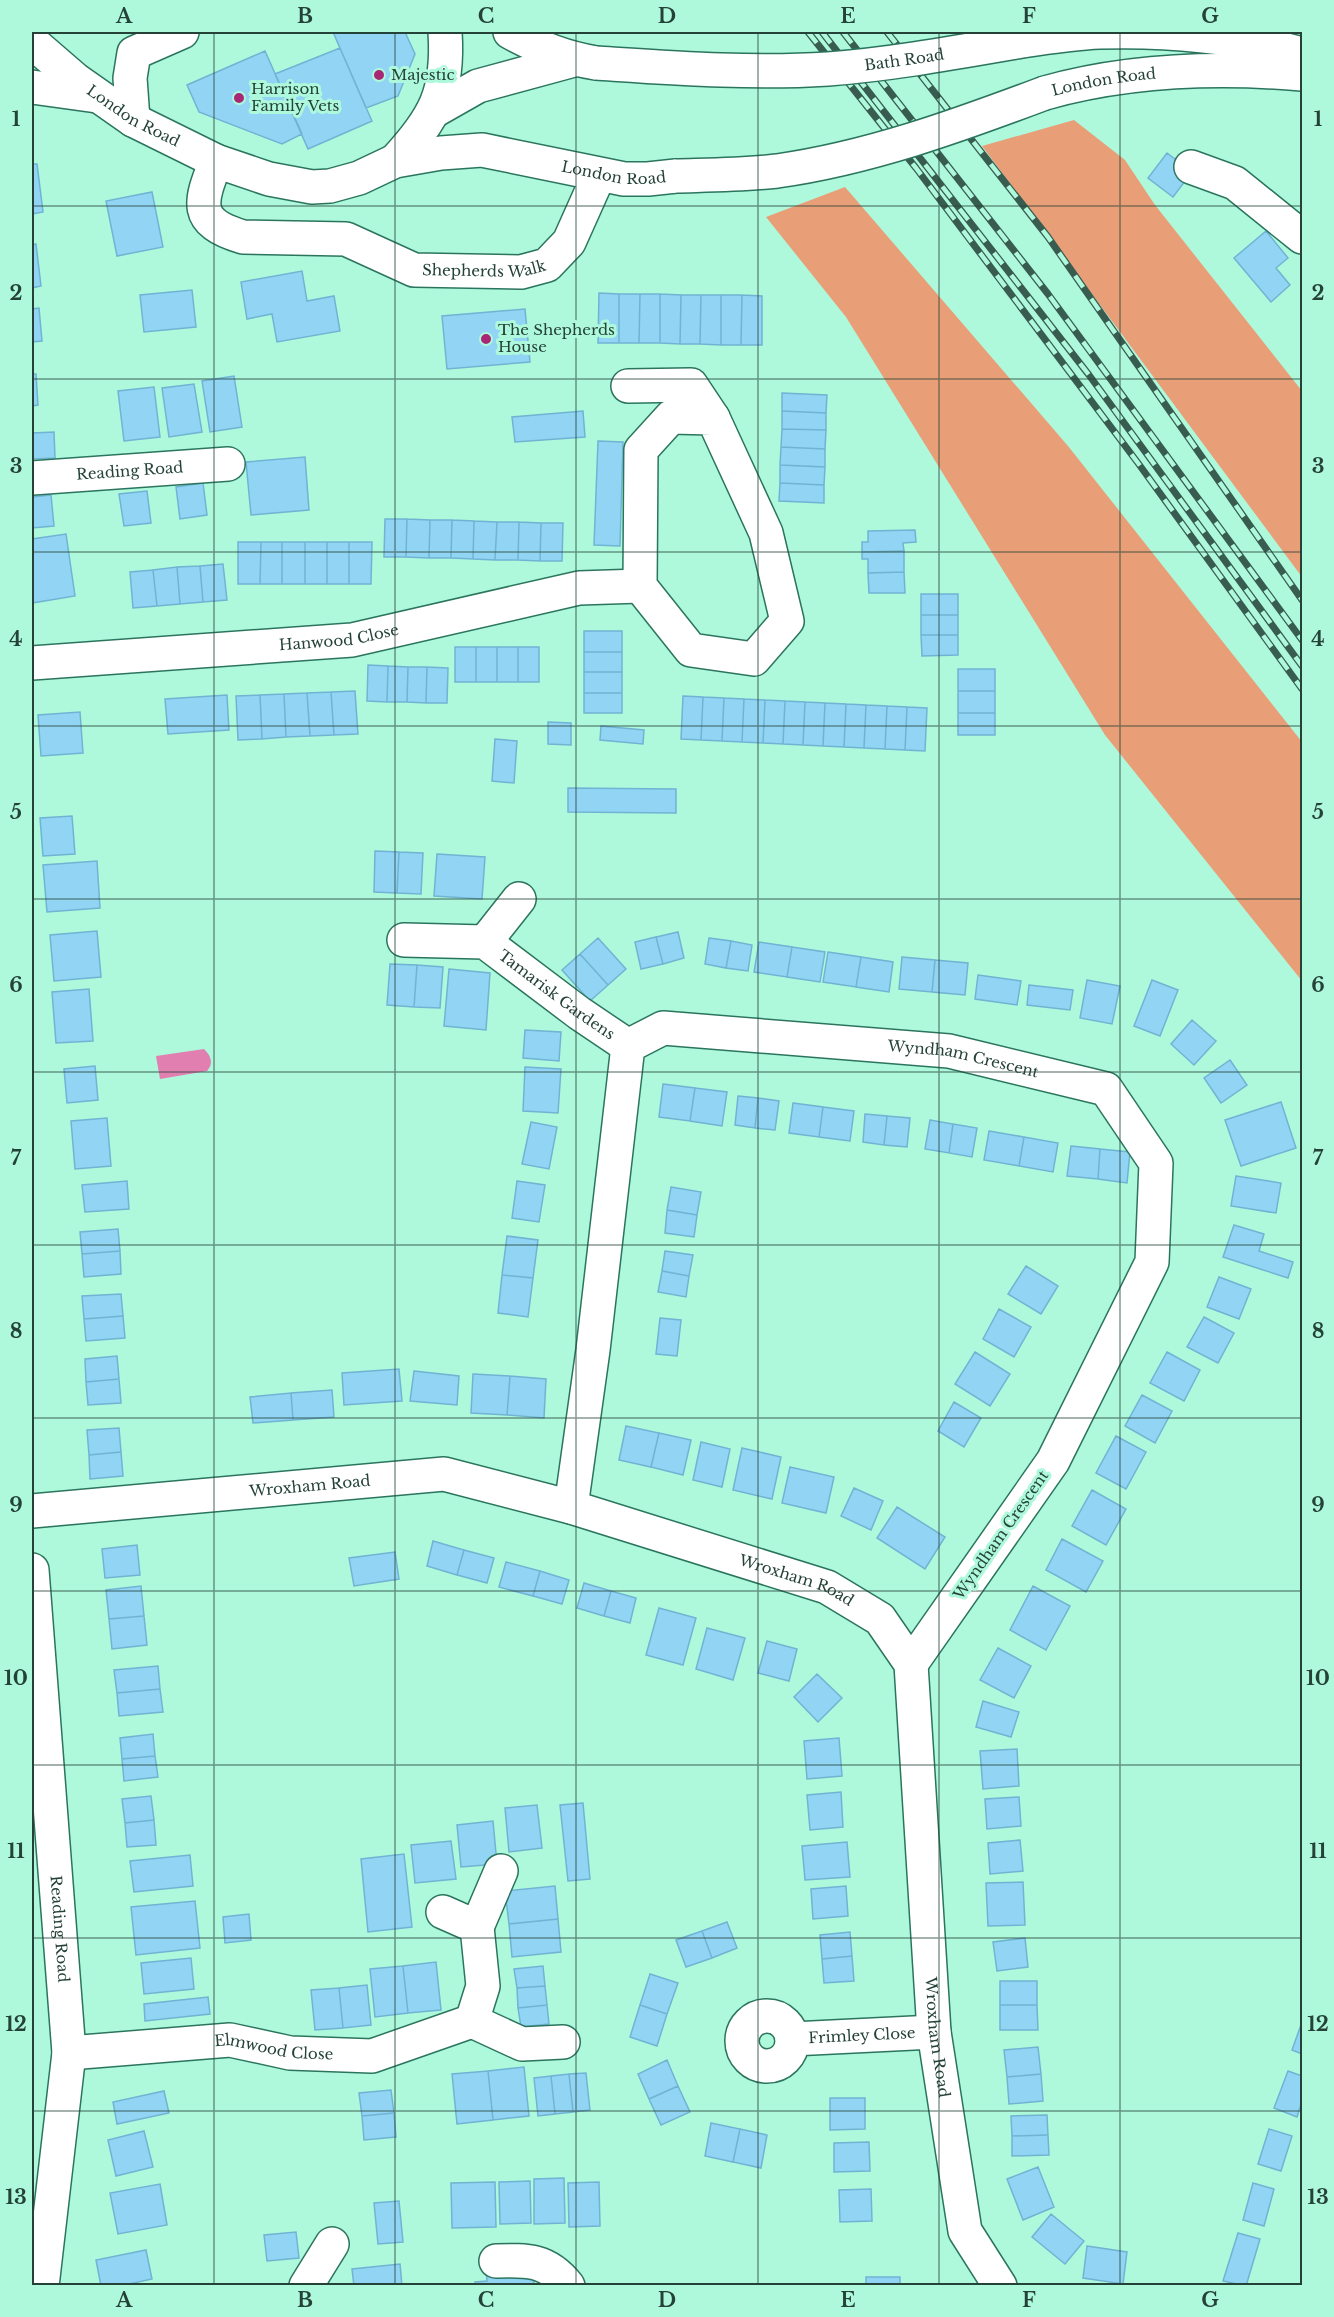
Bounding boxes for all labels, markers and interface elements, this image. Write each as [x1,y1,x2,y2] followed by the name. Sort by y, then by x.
[115,4,133,28] text: A
[297,4,313,28] text: B
[478,4,494,28] text: C
[658,4,676,28] text: D
[840,4,856,28] text: E
[1022,4,1036,28] text: F
[1201,4,1219,28] text: G
[863,44,945,74] street label: Bath Road
[1049,64,1157,100] street label: London Road
[391,65,454,84] place label: Majestic
[372,68,386,82] marker: Majestic
[251,79,339,115] place label: Harrison Family Vets
[83,80,183,151] street label: London Road
[232,91,246,105] marker: Harrison Family Vets
[12,107,21,131] text: 1
[1314,107,1323,131] text: 1
[560,156,667,188] street label: London Road
[422,256,549,281] street label: Shepherds Walk
[9,281,23,305] text: 2
[1311,281,1325,305] text: 2
[498,320,615,356] place label: The Shepherds House
[479,332,493,346] marker: The Shepherds House
[10,454,22,478] text: 3
[1312,454,1324,478] text: 3
[76,457,184,484] street label: Reading Road
[278,620,400,654] street label: Hanwood Close
[9,627,23,651] text: 4
[1311,627,1325,651] text: 4
[10,800,22,824] text: 5
[1312,800,1324,824] text: 5
[495,945,619,1044] street label: Tamarisk Gardens
[9,973,23,997] text: 6
[1311,973,1325,997] text: 6
[886,1036,1041,1081] street label: Wyndham Crescent
[11,1146,22,1170] text: 7
[1313,1146,1324,1170] text: 7
[10,1319,22,1343] text: 8
[1312,1319,1324,1343] text: 8
[948,1466,1053,1604] street label: Wyndham Crescent
[248,1471,371,1501] street label: Wroxham Road
[9,1493,23,1517] text: 9
[1311,1493,1325,1517] text: 9
[736,1550,858,1610] street label: Wroxham Road
[4,1666,28,1690] text: 10
[1306,1666,1330,1690] text: 10
[7,1839,25,1863] text: 11
[1309,1839,1327,1863] text: 11
[46,1875,74,1983] street label: Reading Road
[922,1975,954,2099] street label: Wroxham Road
[5,2012,27,2036] text: 12
[1307,2012,1329,2036] text: 12
[808,2023,916,2047] street label: Frimley Close
[214,2030,334,2064] street label: Elmwood Close
[5,2185,27,2209] text: 13
[1307,2185,1329,2209] text: 13
[115,2288,133,2312] text: A
[297,2288,313,2312] text: B
[478,2288,494,2312] text: C
[658,2288,676,2312] text: D
[840,2288,856,2312] text: E
[1022,2288,1036,2312] text: F
[1201,2288,1219,2312] text: G

